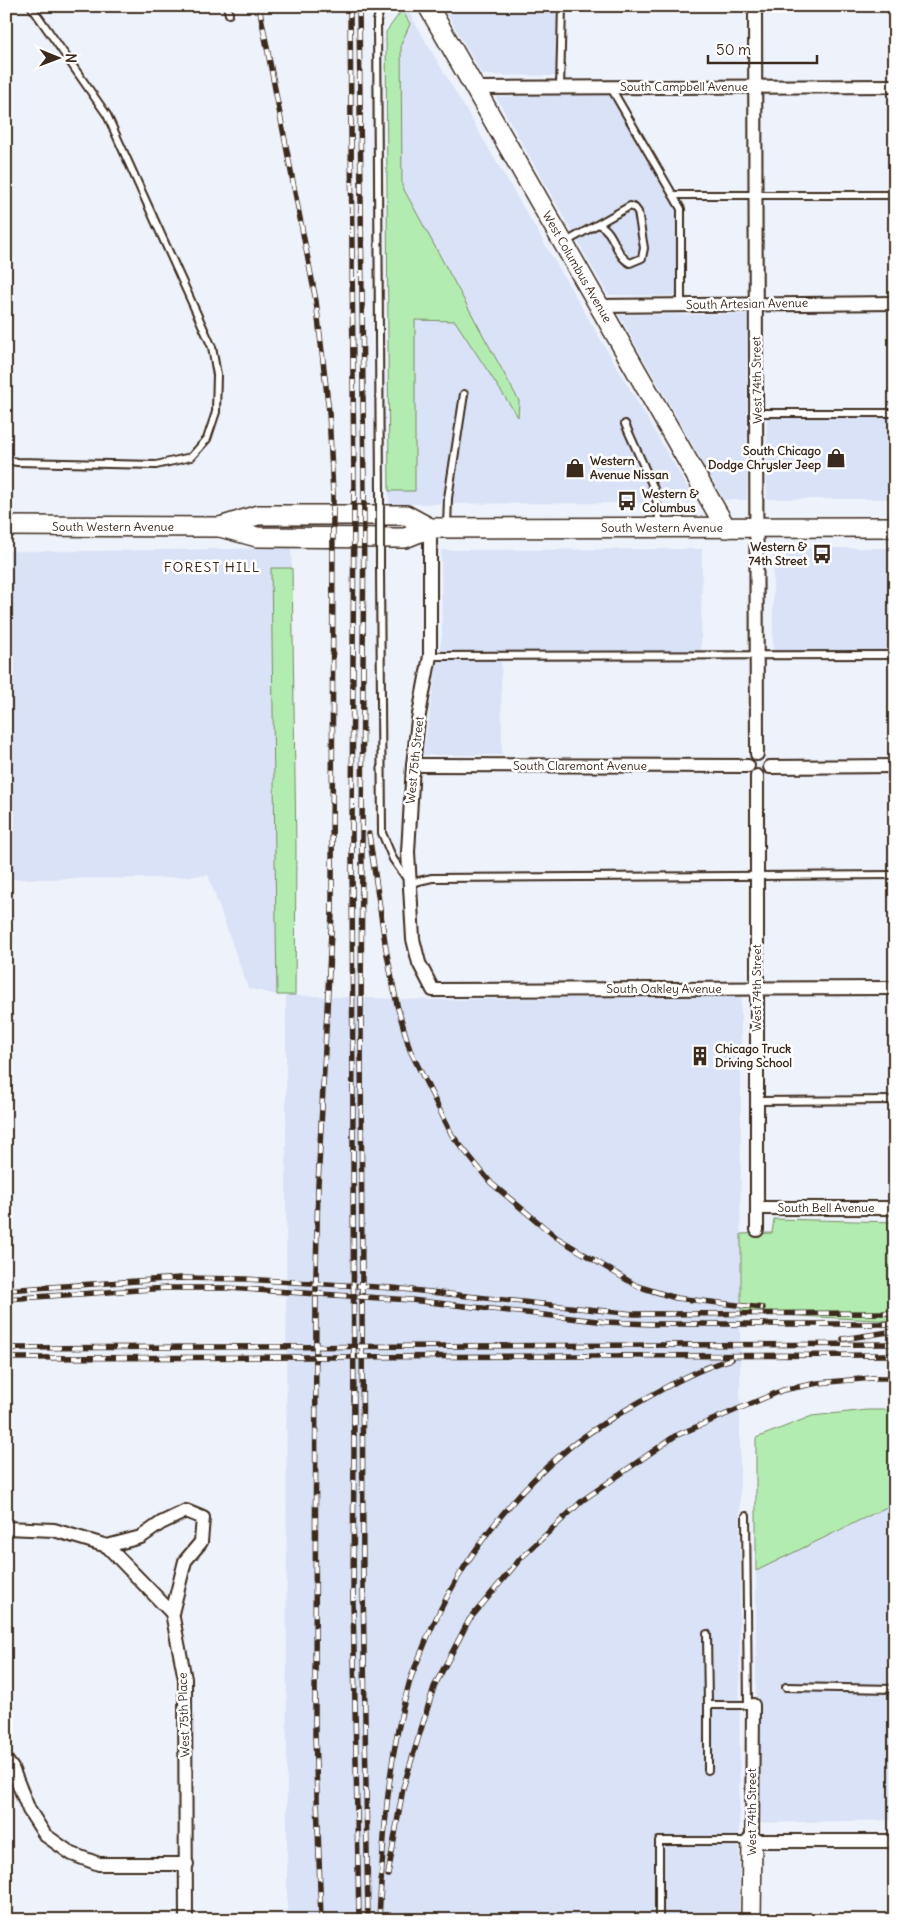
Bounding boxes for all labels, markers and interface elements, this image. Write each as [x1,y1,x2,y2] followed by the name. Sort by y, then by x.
[32,32,82,82] north arrow
[708,32,817,64] scale bar
[716,40,751,59] text: 50 m
[62,53,80,63] text: N
[620,79,748,94] street label: South Campbell Avenue
[539,208,615,325] street label: West Columbus Avenue
[686,295,808,312] street label: South Artesian Avenue
[748,336,765,424] street label: West 74th Street
[708,443,821,473] place label: South Chicago Dodge Chrysler Jeep
[825,447,847,469] shop icon: South Chicago Dodge Chrysler Jeep
[590,453,669,482] place label: Western Avenue Nissan
[564,457,586,479] shop icon: Western Avenue Nissan
[642,486,699,515] place label: Western & Columbus
[616,490,638,512] bus stop icon: Western & Columbus
[52,519,174,534] street label: South Western Avenue
[601,520,723,535] street label: South Western Avenue
[749,539,808,568] place label: Western & 74th Street
[811,543,833,565] bus stop icon: Western & 74th Street
[164,558,260,576] district label: FOREST HILL
[402,715,427,804] street label: West 75th Street
[513,758,647,773] street label: South Claremont Avenue
[749,944,764,1032] street label: West 74th Street
[606,981,722,996] street label: South Oakley Avenue
[715,1041,792,1071] place label: Chicago Truck Driving School
[689,1045,711,1067] building icon: Chicago Truck Driving School
[777,1200,875,1215] street label: South Bell Avenue
[175,1672,192,1758] street label: West 75th Place
[744,1768,759,1856] street label: West 74th Street

